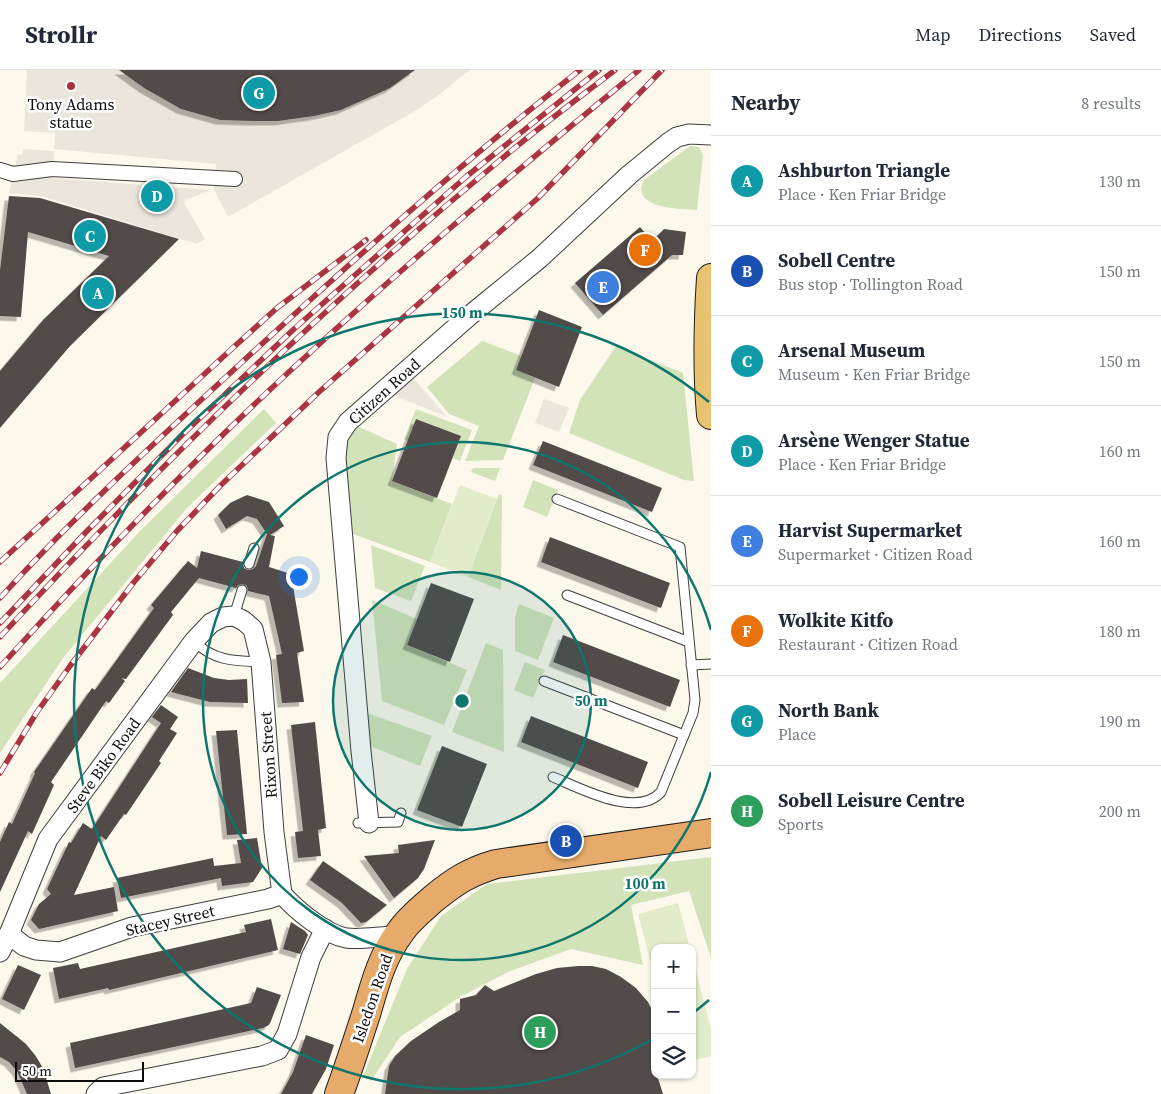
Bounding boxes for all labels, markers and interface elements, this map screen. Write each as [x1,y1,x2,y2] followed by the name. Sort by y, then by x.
[25,18,97,51] text: Strollr
[915,22,951,47] text: Map
[979,22,1062,47] text: Directions
[1090,22,1136,47] text: Saved
[243,74,275,112] pin: G
[65,80,77,92] marker: Tony Adams statue
[731,88,801,117] text: Nearby
[1081,92,1141,114] text: 8 results
[27,93,115,133] place label: Tony Adams statue
[778,157,950,183] text: Ashburton Triangle
[742,170,752,192] text: A
[1099,170,1141,192] text: 130 m
[141,177,173,215] pin: D
[778,183,946,205] text: Place · Ken Friar Bridge
[74,217,106,255] pin: C
[629,231,661,269] pin: F
[778,247,895,273] text: Sobell Centre
[742,260,752,282] text: B
[1099,260,1141,282] text: 150 m
[587,268,619,306] pin: E
[778,273,963,295] text: Bus stop · Tollington Road
[82,274,114,312] pin: A
[441,302,483,323] text: 150 m
[778,337,925,363] text: Arsenal Museum
[742,350,752,372] text: C
[1099,350,1141,372] text: 150 m
[343,353,425,429] street label: Citizen Road
[778,363,970,385] text: Museum · Ken Friar Bridge
[778,427,970,453] text: Arsène Wenger Statue
[741,440,753,462] text: D
[1099,440,1141,462] text: 160 m
[778,453,946,475] text: Place · Ken Friar Bridge
[778,517,962,543] text: Harvist Supermarket
[742,530,752,552] text: E
[1099,530,1141,552] text: 160 m
[778,543,973,565] text: Supermarket · Citizen Road
[286,564,312,590] your location
[778,607,893,633] text: Wolkite Kitfo
[742,620,752,642] text: F
[1099,620,1141,642] text: 180 m
[778,633,958,655] text: Restaurant · Citizen Road
[574,690,608,711] text: 50 m
[453,692,471,710] centre of rings
[778,697,879,723] text: North Bank
[254,710,282,799] street label: Rixon Street
[742,710,752,732] text: G
[1099,710,1141,732] text: 190 m
[61,713,145,817] street label: Steve Biko Road
[778,723,816,745] text: Place
[778,787,965,813] text: Sobell Leisure Centre
[741,800,753,822] text: H
[1099,800,1141,822] text: 200 m
[778,813,823,835] text: Sports
[550,822,582,860] pin: B
[624,873,666,894] text: 100 m
[123,899,217,941] street label: Stacey Street
[651,944,696,1079] map controls
[651,944,696,989] button: +
[346,951,398,1045] street label: Isledon Road
[651,989,696,1034] button: −
[524,1013,556,1051] pin: H
[651,1034,696,1079] button: layers
[15,1059,144,1082] scale bar
[22,1061,52,1081] text: 50 m

